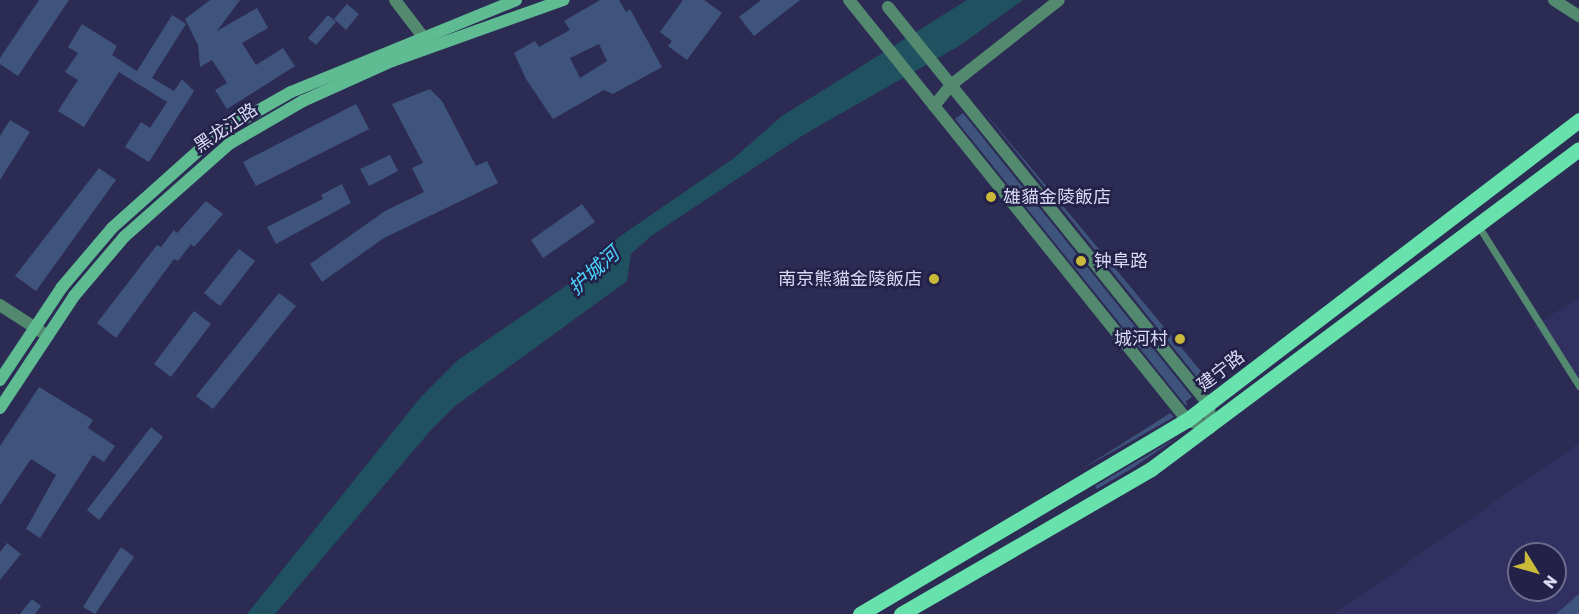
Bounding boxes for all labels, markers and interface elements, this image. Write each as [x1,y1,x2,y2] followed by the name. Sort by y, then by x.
[190,99,262,157] street label: 黑龙江路
[1003,186,1111,208] place label: 雄貓金陵飯店
[984,190,998,204] marker: 雄貓金陵飯店
[564,242,624,300] water label: 护城河
[1094,250,1148,272] place label: 钟阜路
[1072,252,1090,270] marker: 钟阜路
[778,268,922,290] place label: 南京熊貓金陵飯店
[927,272,941,286] marker: 南京熊貓金陵飯店
[1114,328,1168,350] place label: 城河村
[1173,332,1187,346] marker: 城河村
[1193,346,1249,396] street label: 建宁路
[1507,542,1567,602] north arrow
[1539,572,1561,592] text: N

